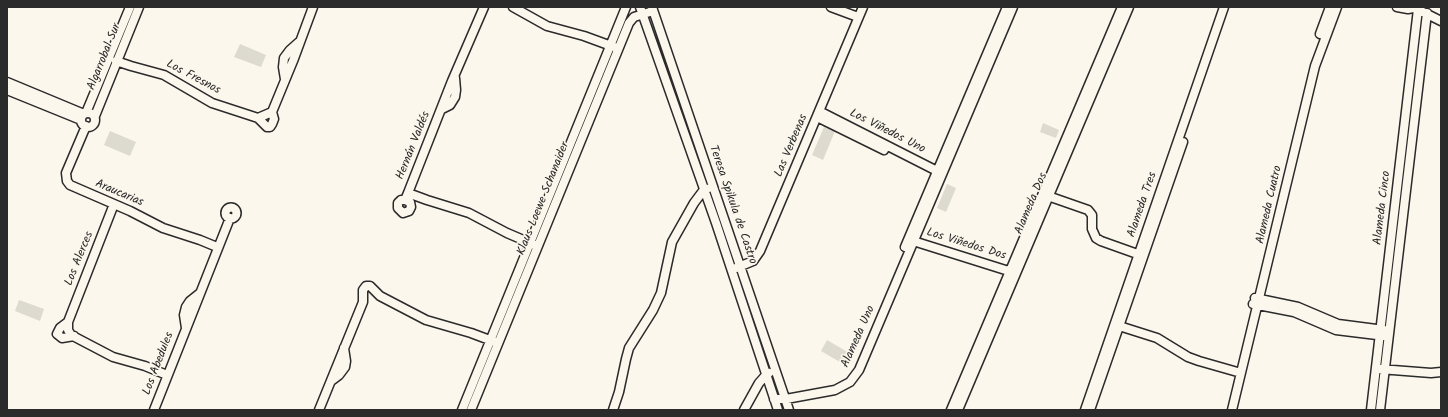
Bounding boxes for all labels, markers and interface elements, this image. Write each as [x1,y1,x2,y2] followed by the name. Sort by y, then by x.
[85,22,125,92] street label: Algarrobal Sur
[163,58,223,98] street label: Los Fresnos
[847,107,927,157] street label: Los Viñedos Uno
[394,110,434,182] street label: Hernán Valdés
[772,112,812,180] street label: Las Verbenas
[515,140,573,258] street label: Klaus Loewe Schanaider
[705,144,759,266] street label: Teresa Spikula de Castro
[1254,164,1286,246] street label: Alameda Cuatro
[1125,170,1161,240] street label: Alameda Tres
[1371,170,1395,246] street label: Alameda Cinco
[1013,171,1051,237] street label: Alameda Dos
[93,177,145,211] street label: Araucarias
[924,226,1008,264] street label: Los Viñedos Dos
[63,230,97,288] street label: Los Alerces
[839,304,879,370] street label: Alameda Uno
[140,331,178,397] street label: Los Abedules

